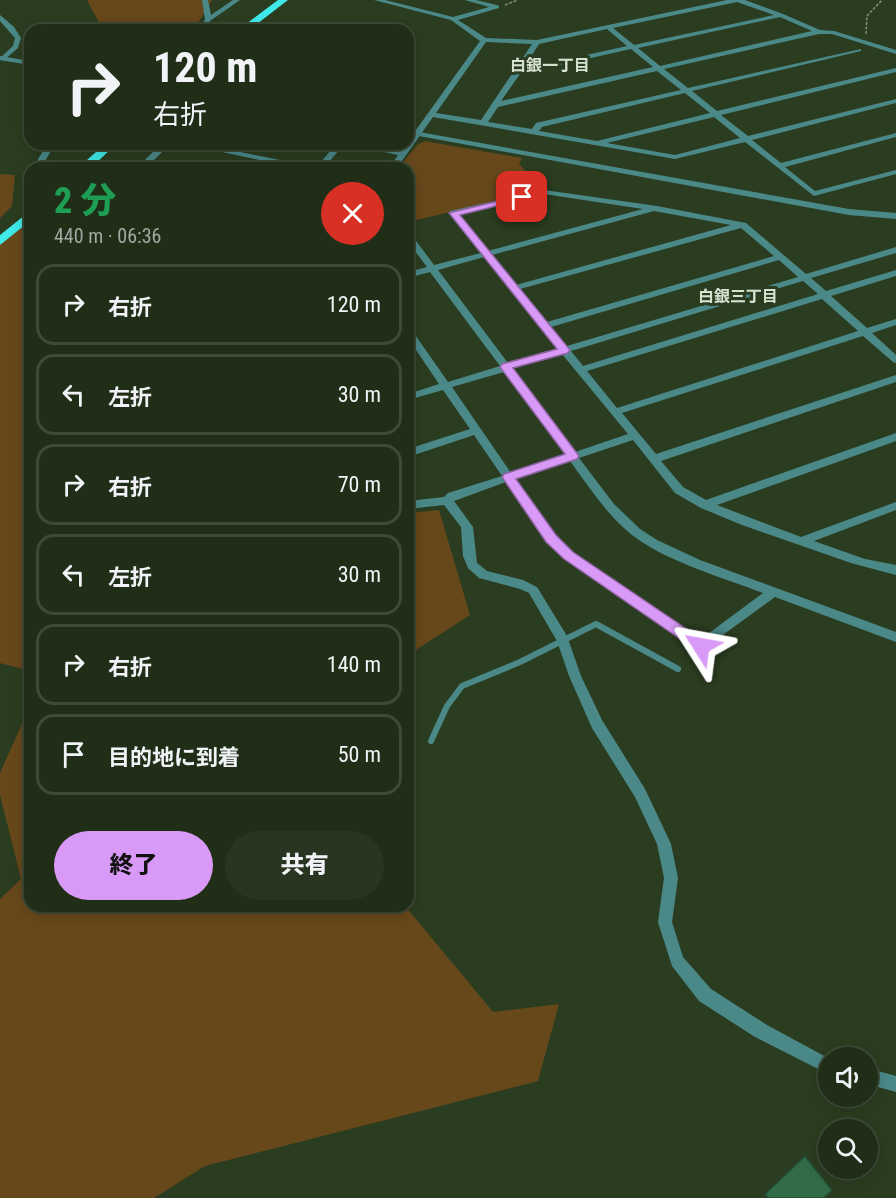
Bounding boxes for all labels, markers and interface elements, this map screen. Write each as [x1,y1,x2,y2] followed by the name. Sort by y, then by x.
[153,43,258,92] text: 120 m
[54,48,132,126] icon: right
[510,56,590,75] district label: 白銀一丁目
[153,99,207,131] text: 右折
[496,171,547,222] pin
[54,180,117,222] text: 2 分
[505,180,538,213] icon: arrive
[321,182,384,245] button: close
[54,224,161,248] text: 440 m · 06:36
[698,287,778,306] district label: 白銀三丁目
[57,288,90,321] icon: right
[327,292,381,317] text: 120 m
[108,295,152,320] text: 右折
[57,378,90,411] icon: left
[338,382,381,407] text: 30 m
[108,385,152,410] text: 左折
[57,468,90,501] icon: right
[338,472,381,497] text: 70 m
[108,475,152,500] text: 右折
[57,558,90,591] icon: left
[338,562,381,587] text: 30 m
[108,565,152,590] text: 左折
[669,614,733,678] position arrow
[57,648,90,681] icon: right
[327,652,381,677] text: 140 m
[108,655,152,680] text: 右折
[57,738,90,771] icon: arrive
[338,742,381,767] text: 50 m
[108,745,240,770] text: 目的地に到着
[54,831,213,900] button: 終了
[225,831,384,900] button: 共有
[818,1047,878,1179] map controls
[818,1047,878,1107] button: sound
[818,1119,878,1179] button: search

